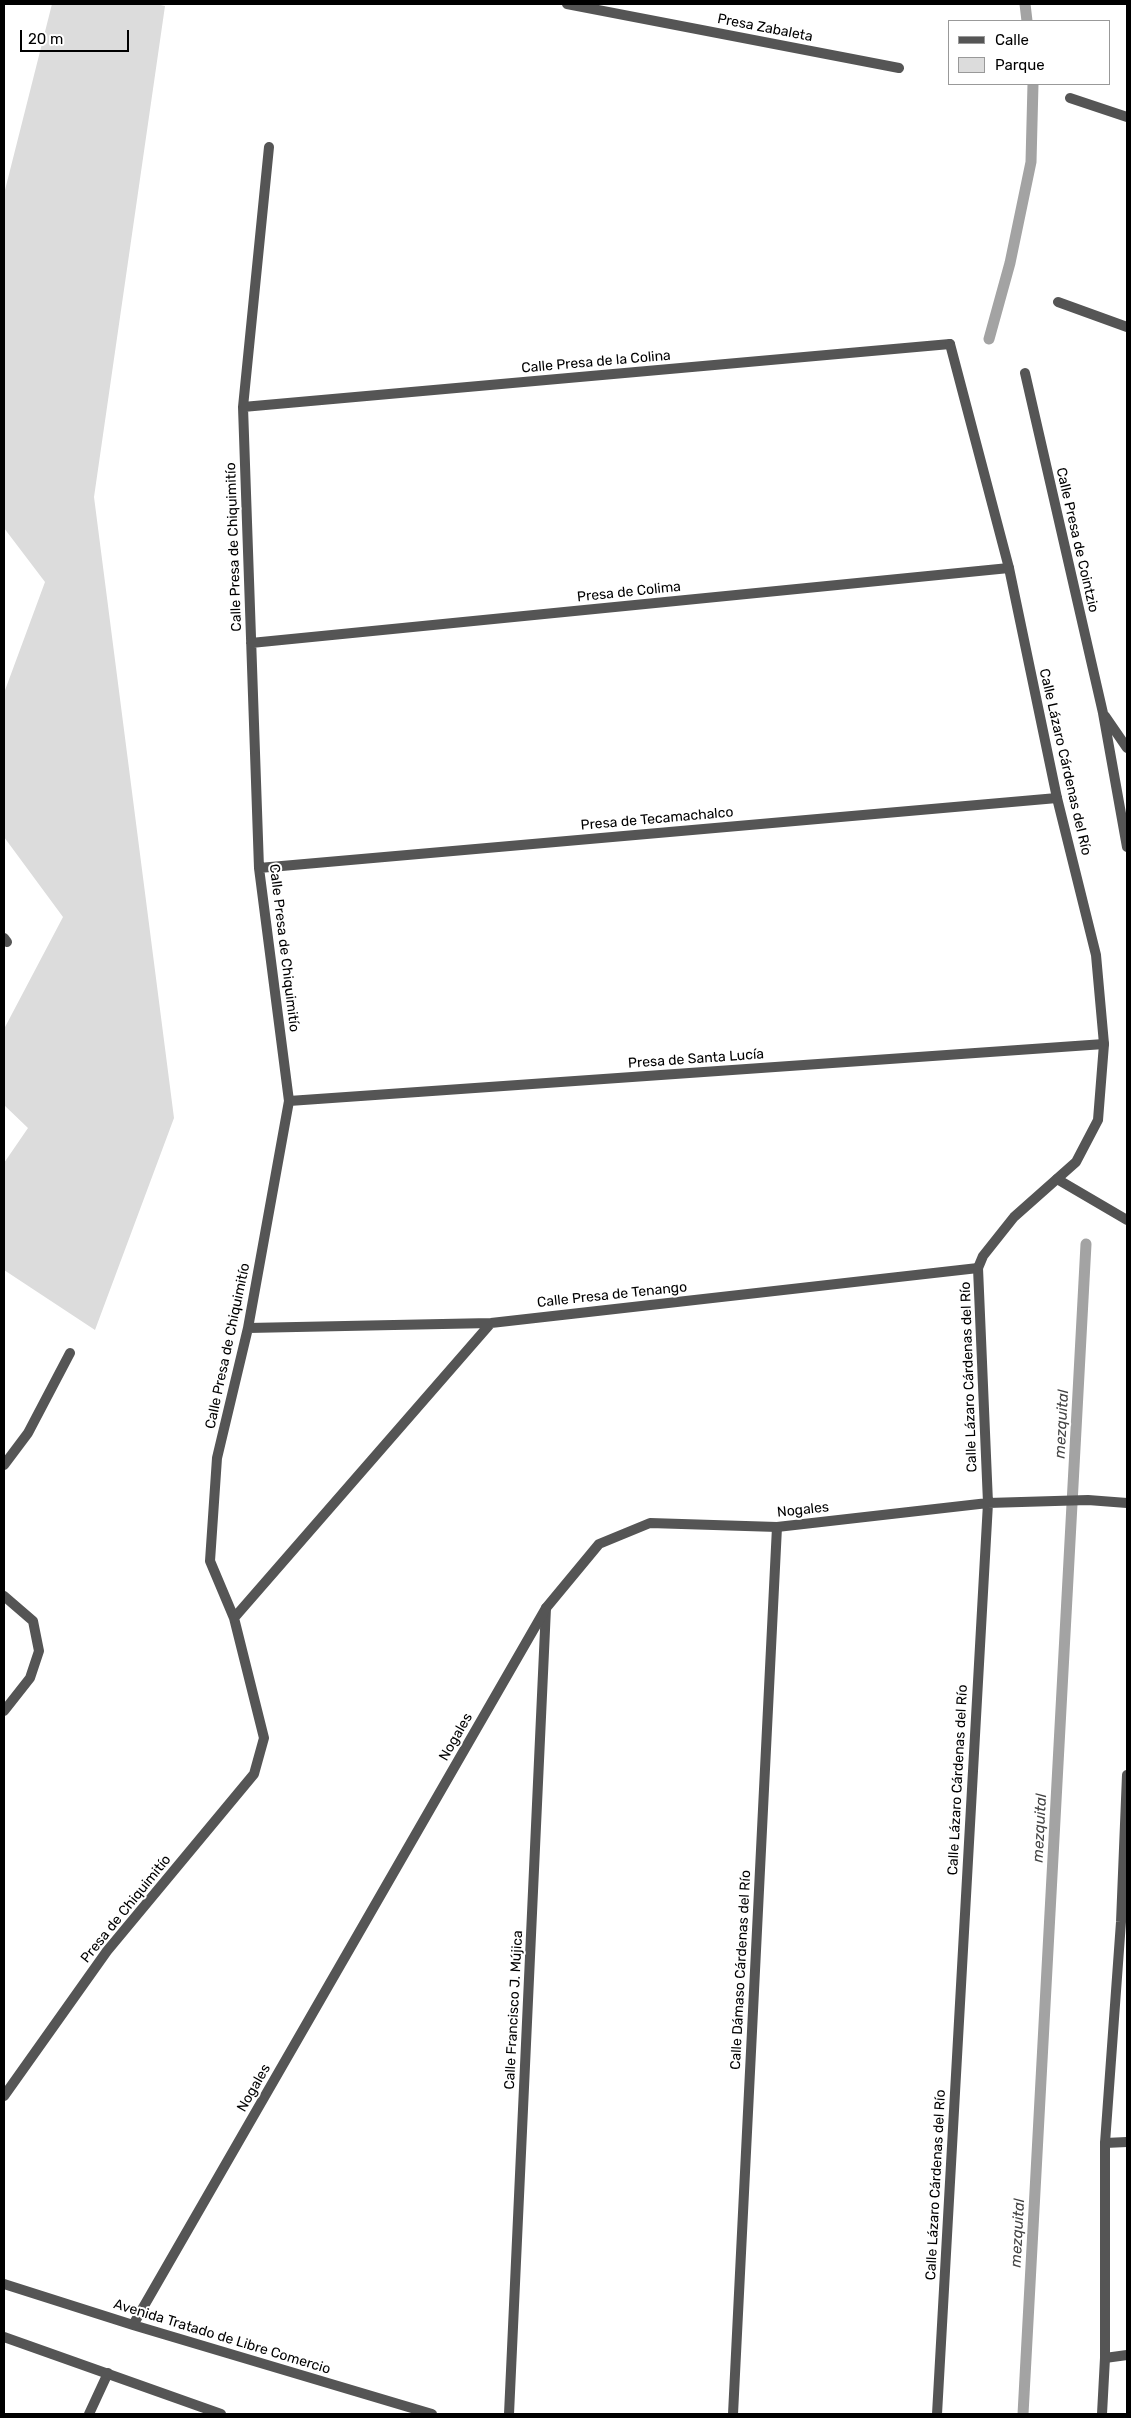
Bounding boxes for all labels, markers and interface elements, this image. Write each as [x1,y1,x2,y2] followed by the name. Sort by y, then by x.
[716,11,814,45] street label: Presa Zabaleta
[22,20,131,52] scale bar
[948,20,1111,85] legend
[28,30,63,48] text: 20 m
[995,31,1029,49] text: Calle
[995,56,1045,74] text: Parque
[521,347,671,377] street label: Calle Presa de la Colina
[223,462,245,632] street label: Calle Presa de Chiquimitío
[1052,466,1102,614] street label: Calle Presa de Cointzio
[576,578,682,606] street label: Presa de Colima
[1035,667,1095,857] street label: Calle Lázaro Cárdenas del Río
[580,804,734,834] street label: Presa de Tecamachalco
[265,863,303,1033] street label: Calle Presa de Chiquimitío
[627,1046,765,1072] street label: Presa de Santa Lucía
[202,1262,254,1430] street label: Calle Presa de Chiquimitío
[536,1279,688,1311] street label: Calle Presa de Tenango
[957,1281,981,1473] street label: Calle Lázaro Cárdenas del Río
[1051,1389,1073,1459] water label: mezquital
[776,1499,830,1521] street label: Nogales
[945,1684,971,1876] street label: Calle Lázaro Cárdenas del Río
[436,1710,476,1764] street label: Nogales
[1029,1793,1051,1863] water label: mezquital
[77,1852,175,1966] street label: Presa de Chiquimitío
[727,1870,755,2070] street label: Calle Dámaso Cárdenas del Río
[501,1930,527,2090] street label: Calle Francisco J. Mújica
[234,2061,274,2115] street label: Nogales
[923,2089,949,2281] street label: Calle Lázaro Cárdenas del Río
[1007,2198,1029,2268] water label: mezquital
[111,2296,333,2378] street label: Avenida Tratado de Libre Comercio

